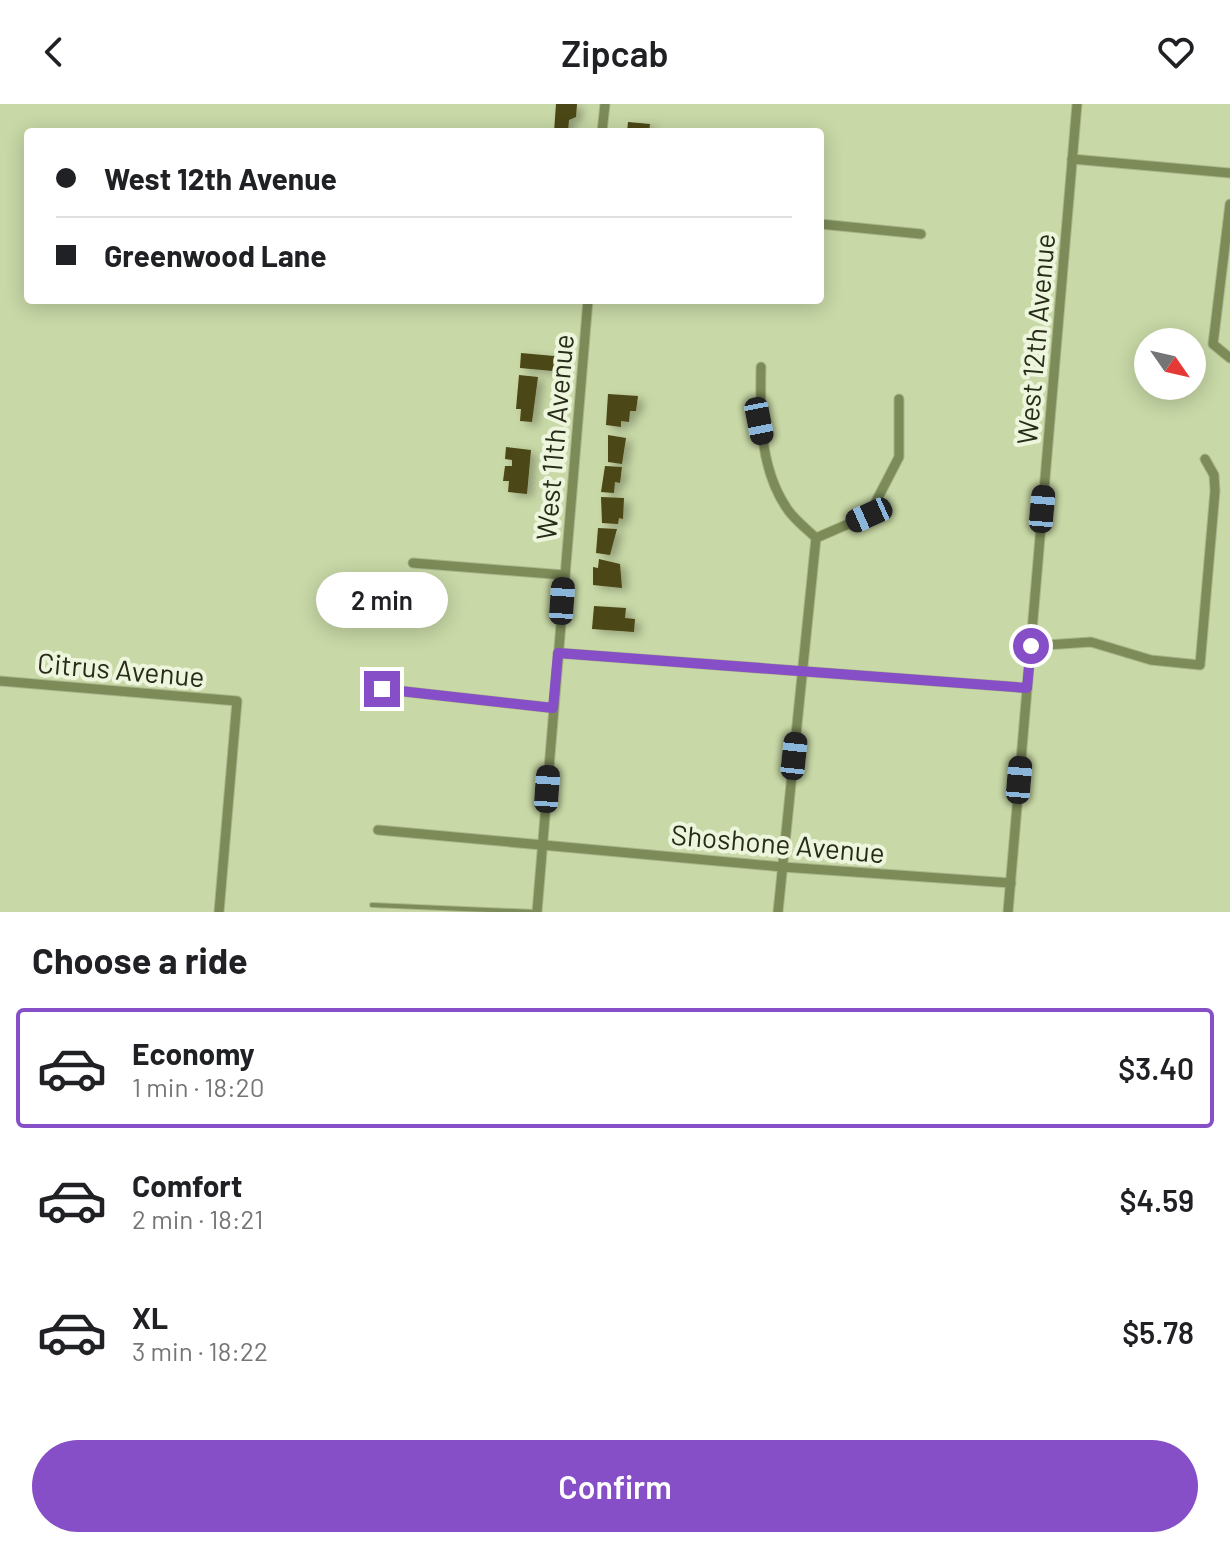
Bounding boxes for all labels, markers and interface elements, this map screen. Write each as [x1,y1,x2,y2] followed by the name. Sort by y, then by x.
[32,30,76,74] icon: back
[1154,30,1198,74] icon: heart
[561,31,669,74] text: Zipcab
[104,160,337,196] text: West 12th Avenue
[1009,232,1061,446] street label: West 12th Avenue
[104,237,327,273] text: Greenwood Lane
[1134,328,1206,400] north arrow
[1134,328,1206,400] map controls
[528,333,580,541] street label: West 11th Avenue
[743,395,775,447] car
[1028,484,1056,534] car
[842,494,896,536] car
[316,573,448,629] callout: 2 min
[548,576,576,626] car
[351,584,413,615] text: 2 min
[1013,628,1049,664] route start
[36,645,206,693] street label: Citrus Avenue
[364,671,400,707] route end
[780,731,808,781] car
[1005,755,1033,805] car
[533,764,561,814] car
[670,817,886,869] street label: Shoshone Avenue
[32,938,248,981] text: Choose a ride
[36,1032,108,1104] icon: car
[132,1035,255,1071] text: Economy
[1118,1050,1194,1086] text: $3.40
[132,1071,264,1102] text: 1 min · 18:20
[36,1164,108,1236] icon: car
[132,1167,242,1203] text: Comfort
[1120,1182,1194,1218] text: $4.59
[132,1203,263,1234] text: 2 min · 18:21
[36,1296,108,1368] icon: car
[132,1299,168,1335] text: XL
[1122,1314,1194,1350] text: $5.78
[132,1335,268,1366] text: 3 min · 18:22
[32,1440,1198,1532] button: Confirm

